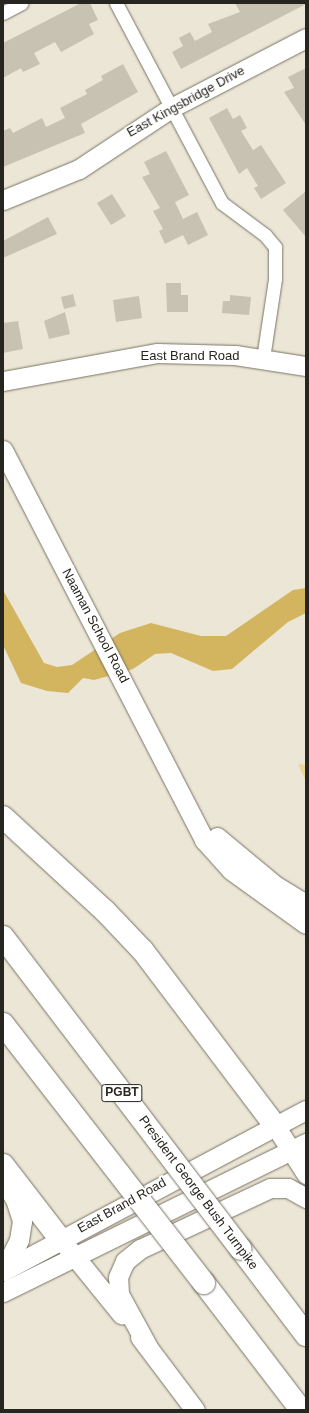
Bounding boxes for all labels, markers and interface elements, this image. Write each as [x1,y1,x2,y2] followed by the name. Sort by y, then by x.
[124,63,248,141] street label: East Kingsbridge Drive
[140,348,240,364] street label: East Brand Road
[58,566,132,686] street label: Naaman School Road
[101,1083,143,1103] road number: PGBT
[135,1113,261,1273] street label: President George Bush Turnpike
[75,1175,169,1237] street label: East Brand Road

